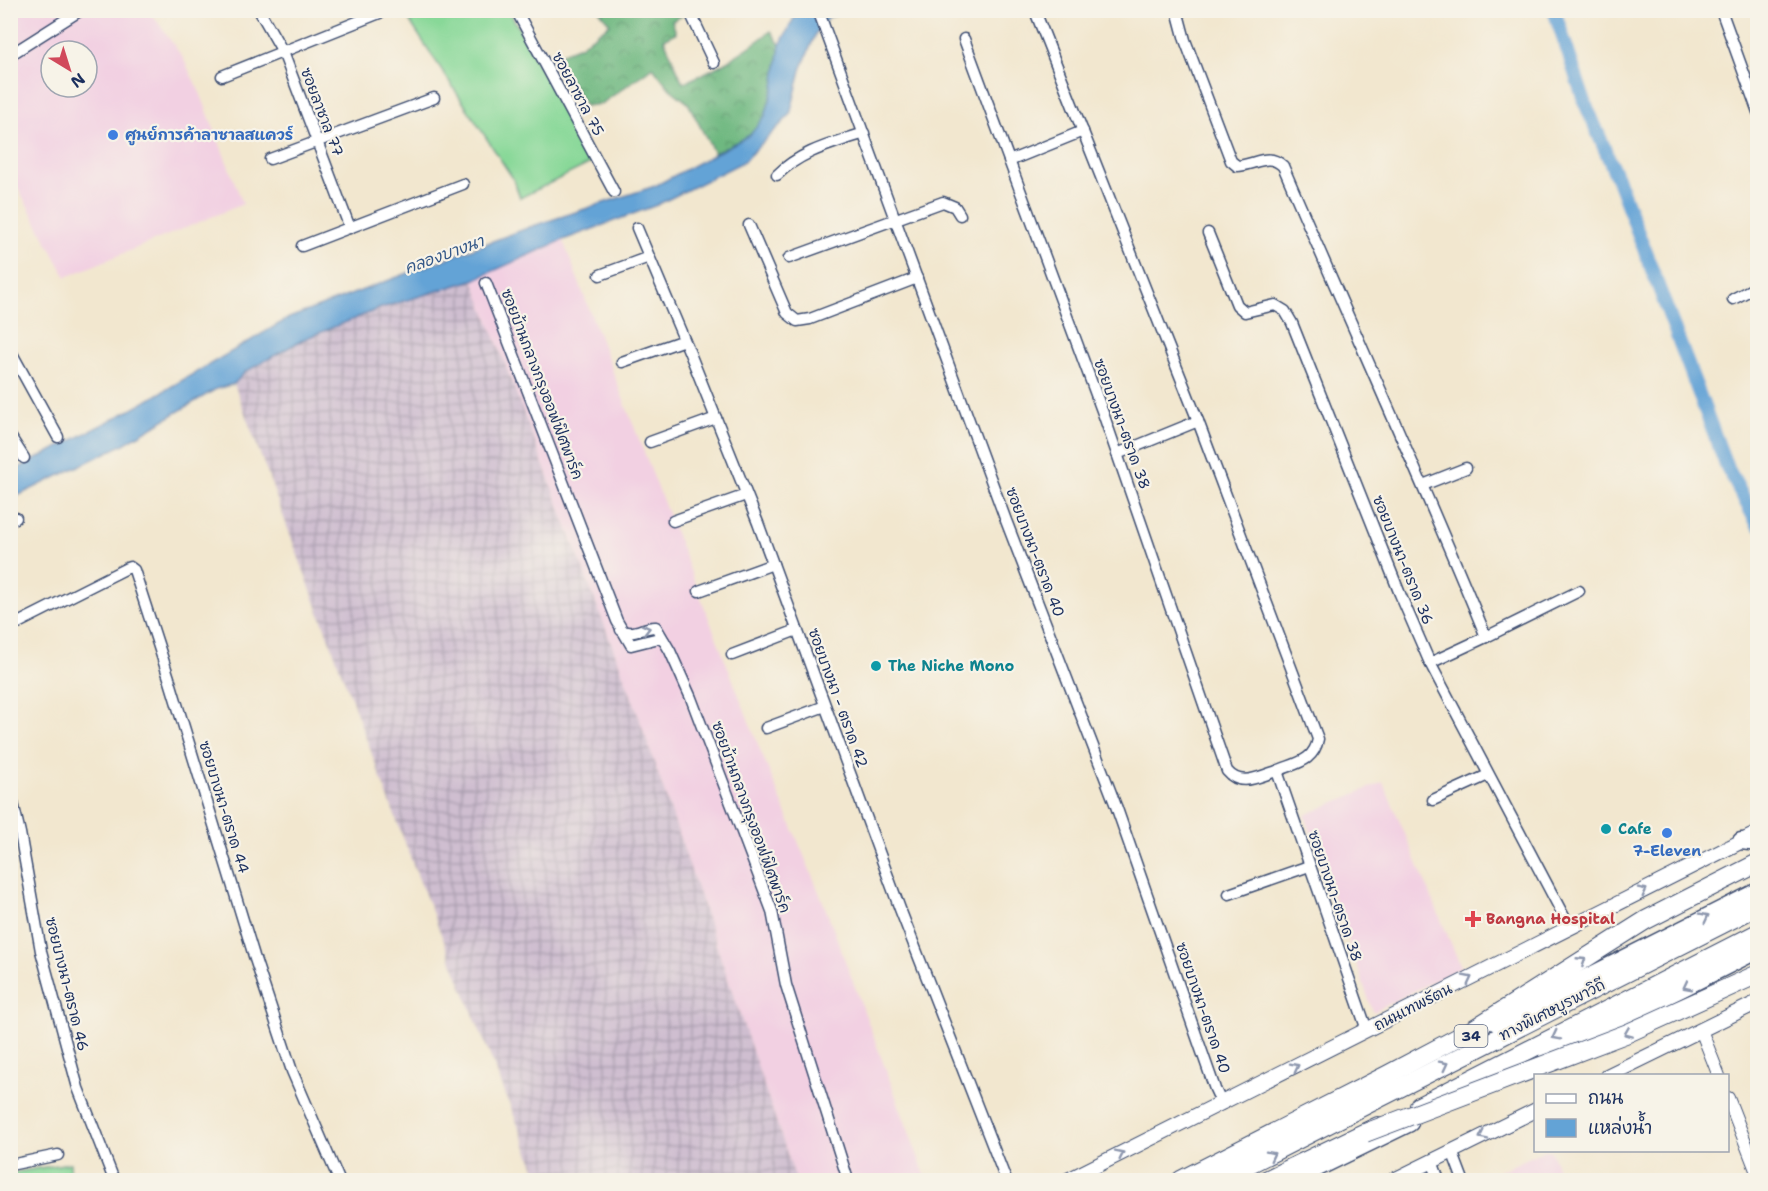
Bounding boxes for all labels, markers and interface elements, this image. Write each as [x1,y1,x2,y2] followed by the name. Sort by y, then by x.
[39,39,99,99] north arrow
[547,48,609,140] street label: ซอยลาซาล 75
[296,65,348,159] street label: ซอยลาซาล 77
[66,68,89,93] text: N
[125,125,294,146] place label: ศูนย์การค้าลาซาลสแควร์
[106,128,120,142] marker: ศูนย์การค้าลาซาลสแควร์
[402,230,488,279] water label: คลองบางนา
[495,286,588,483] street label: ซอยบ้านกลางกรุงออฟฟิศพาร์ค
[1089,356,1155,492] street label: ซอยบางนา-ตราด 38
[1001,484,1069,620] street label: ซอยบางนา-ตราด 40
[1368,492,1438,628] street label: ซอยบางนา-ตราด 36
[641,624,651,637] one-way arrow
[803,625,873,771] street label: ซอยบางนา - ตราด 42
[888,656,1014,676] place label: The Niche Mono
[869,659,883,673] marker: The Niche Mono
[706,718,795,916] street label: ซอยบ้านกลางกรุงออฟฟิศพาร์ค
[194,738,254,876] street label: ซอยบางนา-ตราด 44
[1618,819,1652,839] place label: Cafe
[1599,822,1613,836] marker: Cafe
[1660,826,1674,840] marker: 7-Eleven
[1303,828,1367,964] street label: ซอยบางนา-ตราด 38
[1633,841,1701,861] place label: 7-Eleven
[1636,887,1647,898] one-way arrow
[1486,909,1615,929] place label: Bangna Hospital
[1464,910,1482,928] marker: Bangna Hospital
[1699,913,1710,924] one-way arrow
[41,915,93,1053] street label: ซอยบางนา-ตราด 46
[1171,940,1235,1076] street label: ซอยบางนา-ตราด 40
[1576,957,1587,968] one-way arrow
[1462,974,1473,986] one-way arrow
[1496,975,1609,1046] street label: ทางพิเศษบูรพาวิถี
[1370,979,1456,1035] street label: ถนนเทพรัตน
[1682,979,1693,990] one-way arrow
[1454,1025,1488,1047] road number: 34
[1623,1026,1634,1038] one-way arrow
[1552,1029,1562,1040] one-way arrow
[1438,1061,1449,1073] one-way arrow
[1288,1063,1299,1074] one-way arrow
[1534,1074,1729,1152] legend
[1588,1086,1623,1110] text: ถนน
[1588,1111,1652,1140] text: แหล่งน้ำ
[1478,1128,1489,1140] one-way arrow
[1114,1150,1125,1162] one-way arrow
[1264,1150,1275,1162] one-way arrow

